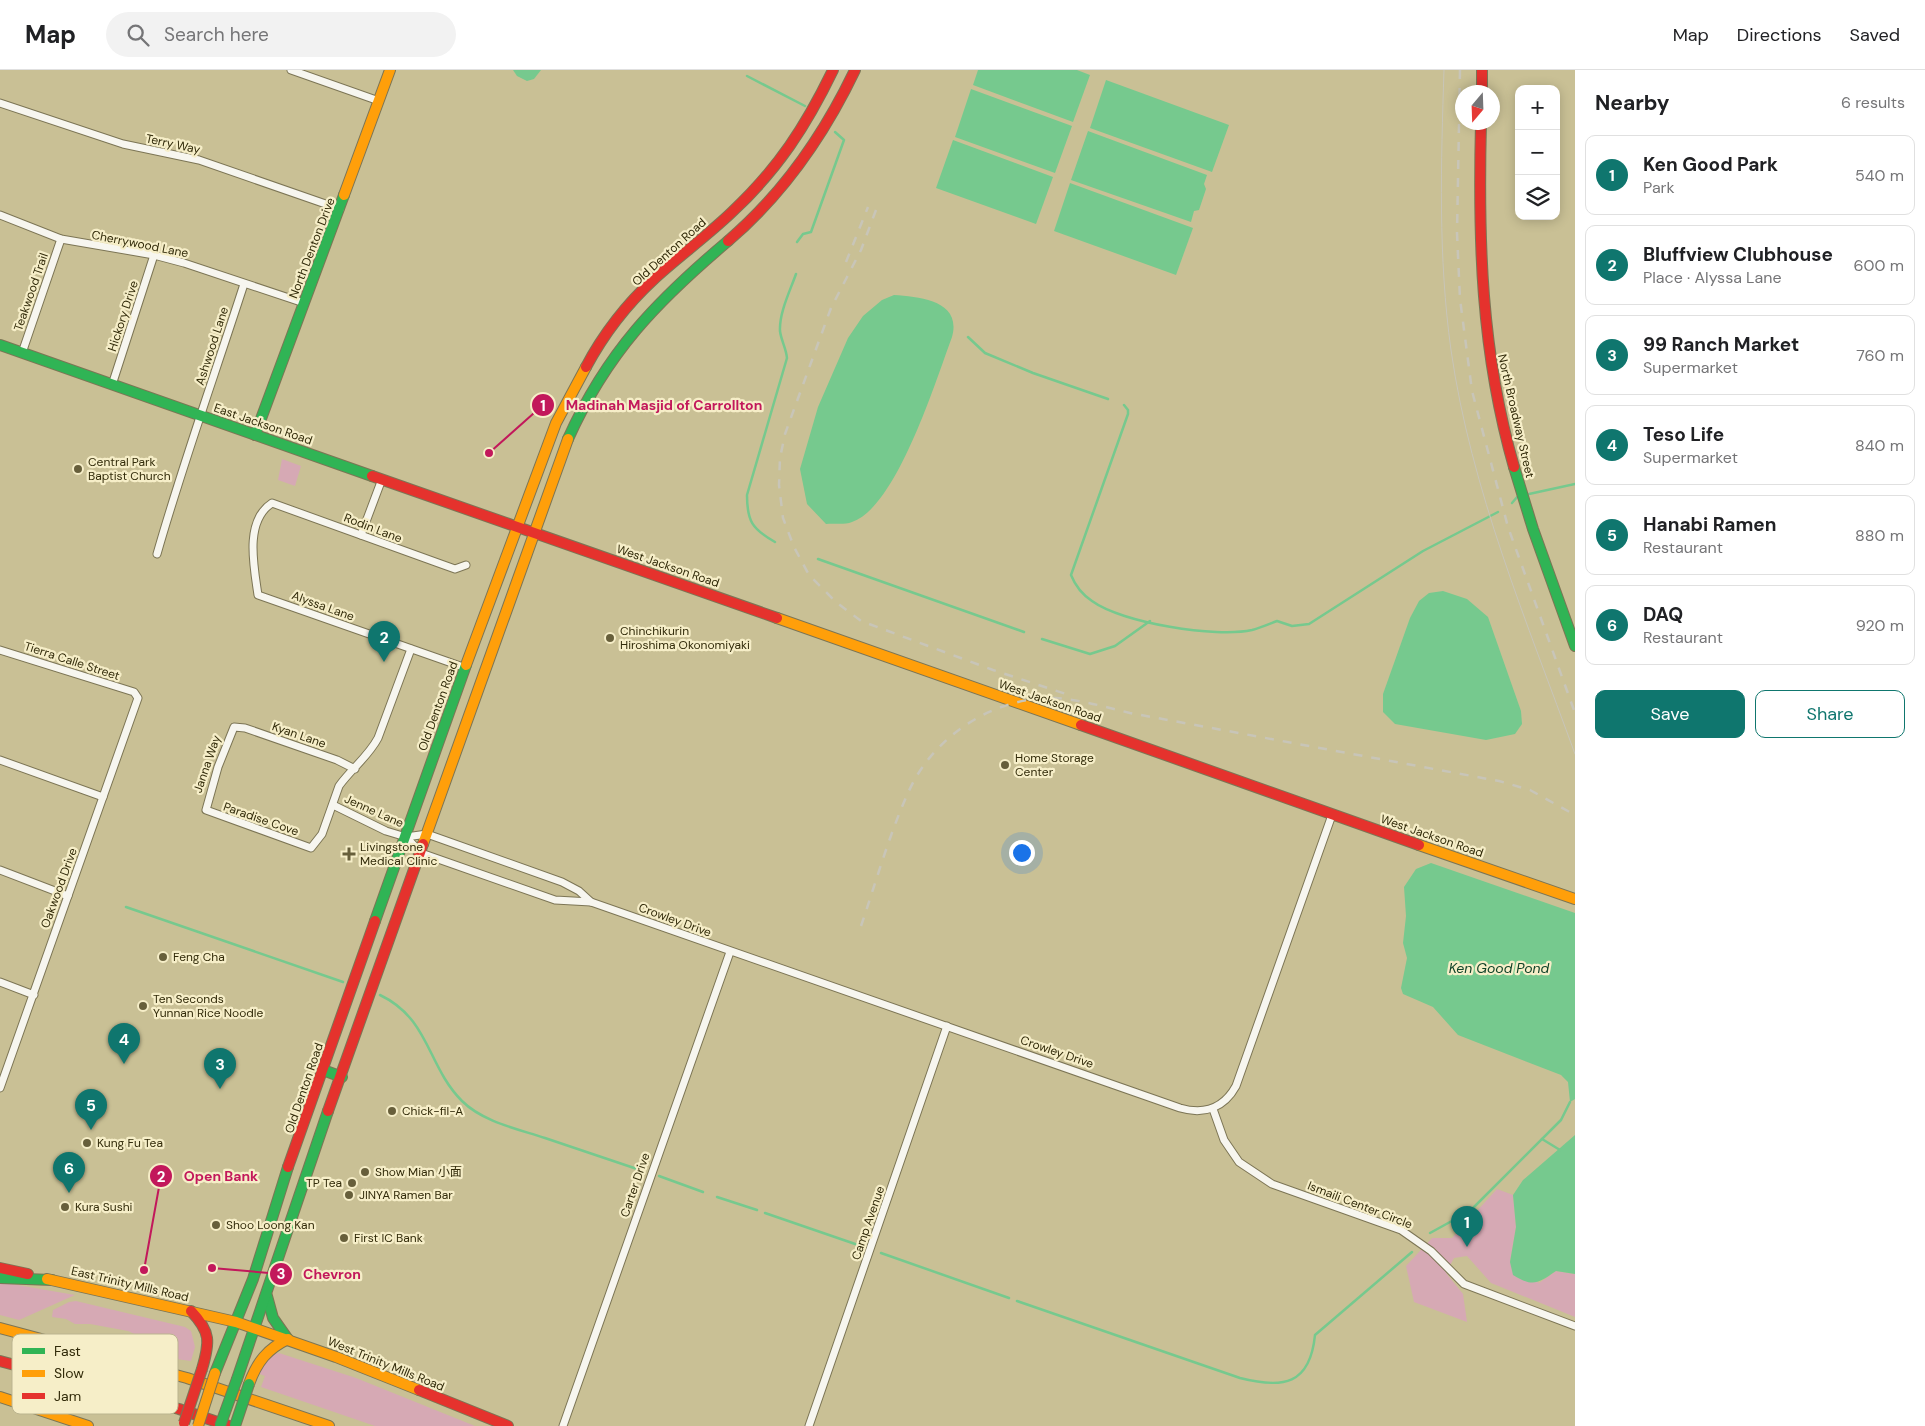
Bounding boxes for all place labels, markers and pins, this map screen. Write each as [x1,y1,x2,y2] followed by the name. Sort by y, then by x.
[530,391,772,420] callout: Madinah Masjid of Carrollton
[88,454,171,484] place label: Central Park Baptist Church
[72,463,84,475] marker: Central Park Baptist Church
[368,621,400,662] pin: 2
[620,623,750,653] place label: Chinchikurin Hiroshima Okonomiyaki
[604,632,616,644] marker: Chinchikurin Hiroshima Okonomiyaki
[1015,750,1094,780] place label: Home Storage Center
[999,759,1011,771] marker: Home Storage Center
[360,839,438,869] place label: Livingstone Medical Clinic
[342,847,356,861] marker: Livingstone Medical Clinic
[173,949,225,965] place label: Feng Cha
[157,951,169,963] marker: Feng Cha
[153,991,264,1021] place label: Ten Seconds Yunnan Rice Noodle
[137,1000,149,1012] marker: Ten Seconds Yunnan Rice Noodle
[108,1023,140,1064] pin: 4
[204,1048,236,1089] pin: 3
[75,1089,107,1130] pin: 5
[402,1103,463,1119] place label: Chick-fil-A
[386,1105,398,1117] marker: Chick-fil-A
[97,1135,163,1151] place label: Kung Fu Tea
[81,1137,93,1149] marker: Kung Fu Tea
[53,1152,85,1193] pin: 6
[148,1162,268,1191] callout: Open Bank
[375,1164,462,1180] place label: Show Mian 小面
[359,1166,371,1178] marker: Show Mian 小面
[306,1175,342,1191] place label: TP Tea
[346,1177,358,1189] marker: TP Tea
[359,1187,453,1203] place label: JINYA Ramen Bar
[343,1189,355,1201] marker: JINYA Ramen Bar
[75,1199,133,1215] place label: Kura Sushi
[59,1201,71,1213] marker: Kura Sushi
[1451,1206,1483,1247] pin: 1
[226,1217,315,1233] place label: Shoo Loong Kan
[210,1219,222,1231] marker: Shoo Loong Kan
[354,1230,423,1246] place label: First IC Bank
[338,1232,350,1244] marker: First IC Bank
[268,1260,371,1289] callout: Chevron

